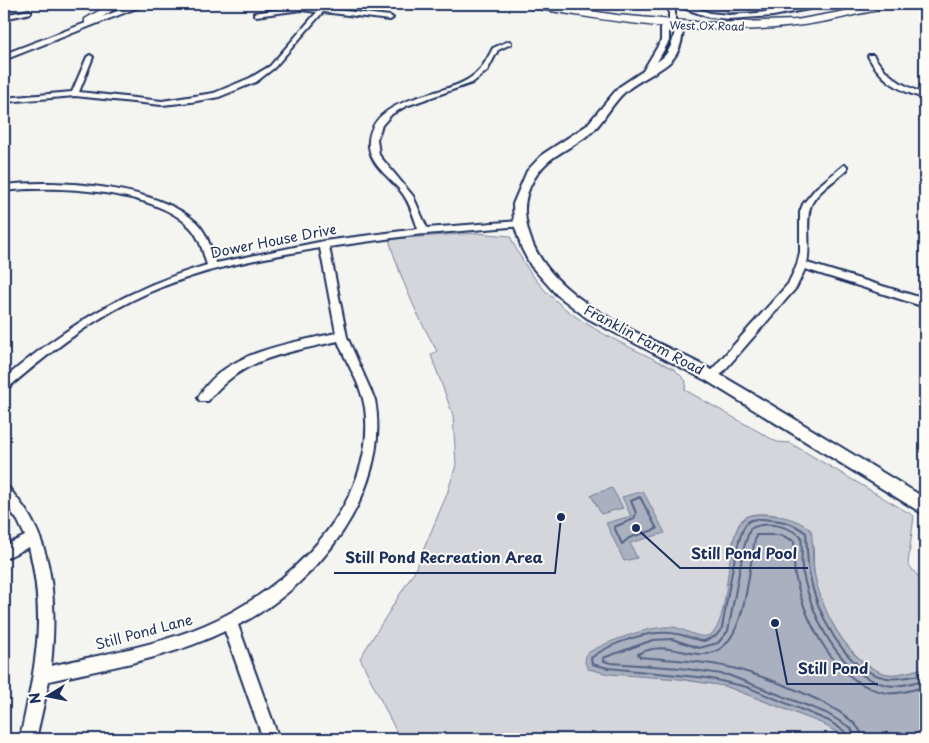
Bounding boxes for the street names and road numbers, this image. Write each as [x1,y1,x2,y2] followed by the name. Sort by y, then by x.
[669,16,745,35] street label: West Ox Road
[208,218,338,263] street label: Dower House Drive
[580,299,708,380] street label: Franklin Farm Road
[93,608,195,655] street label: Still Pond Lane

